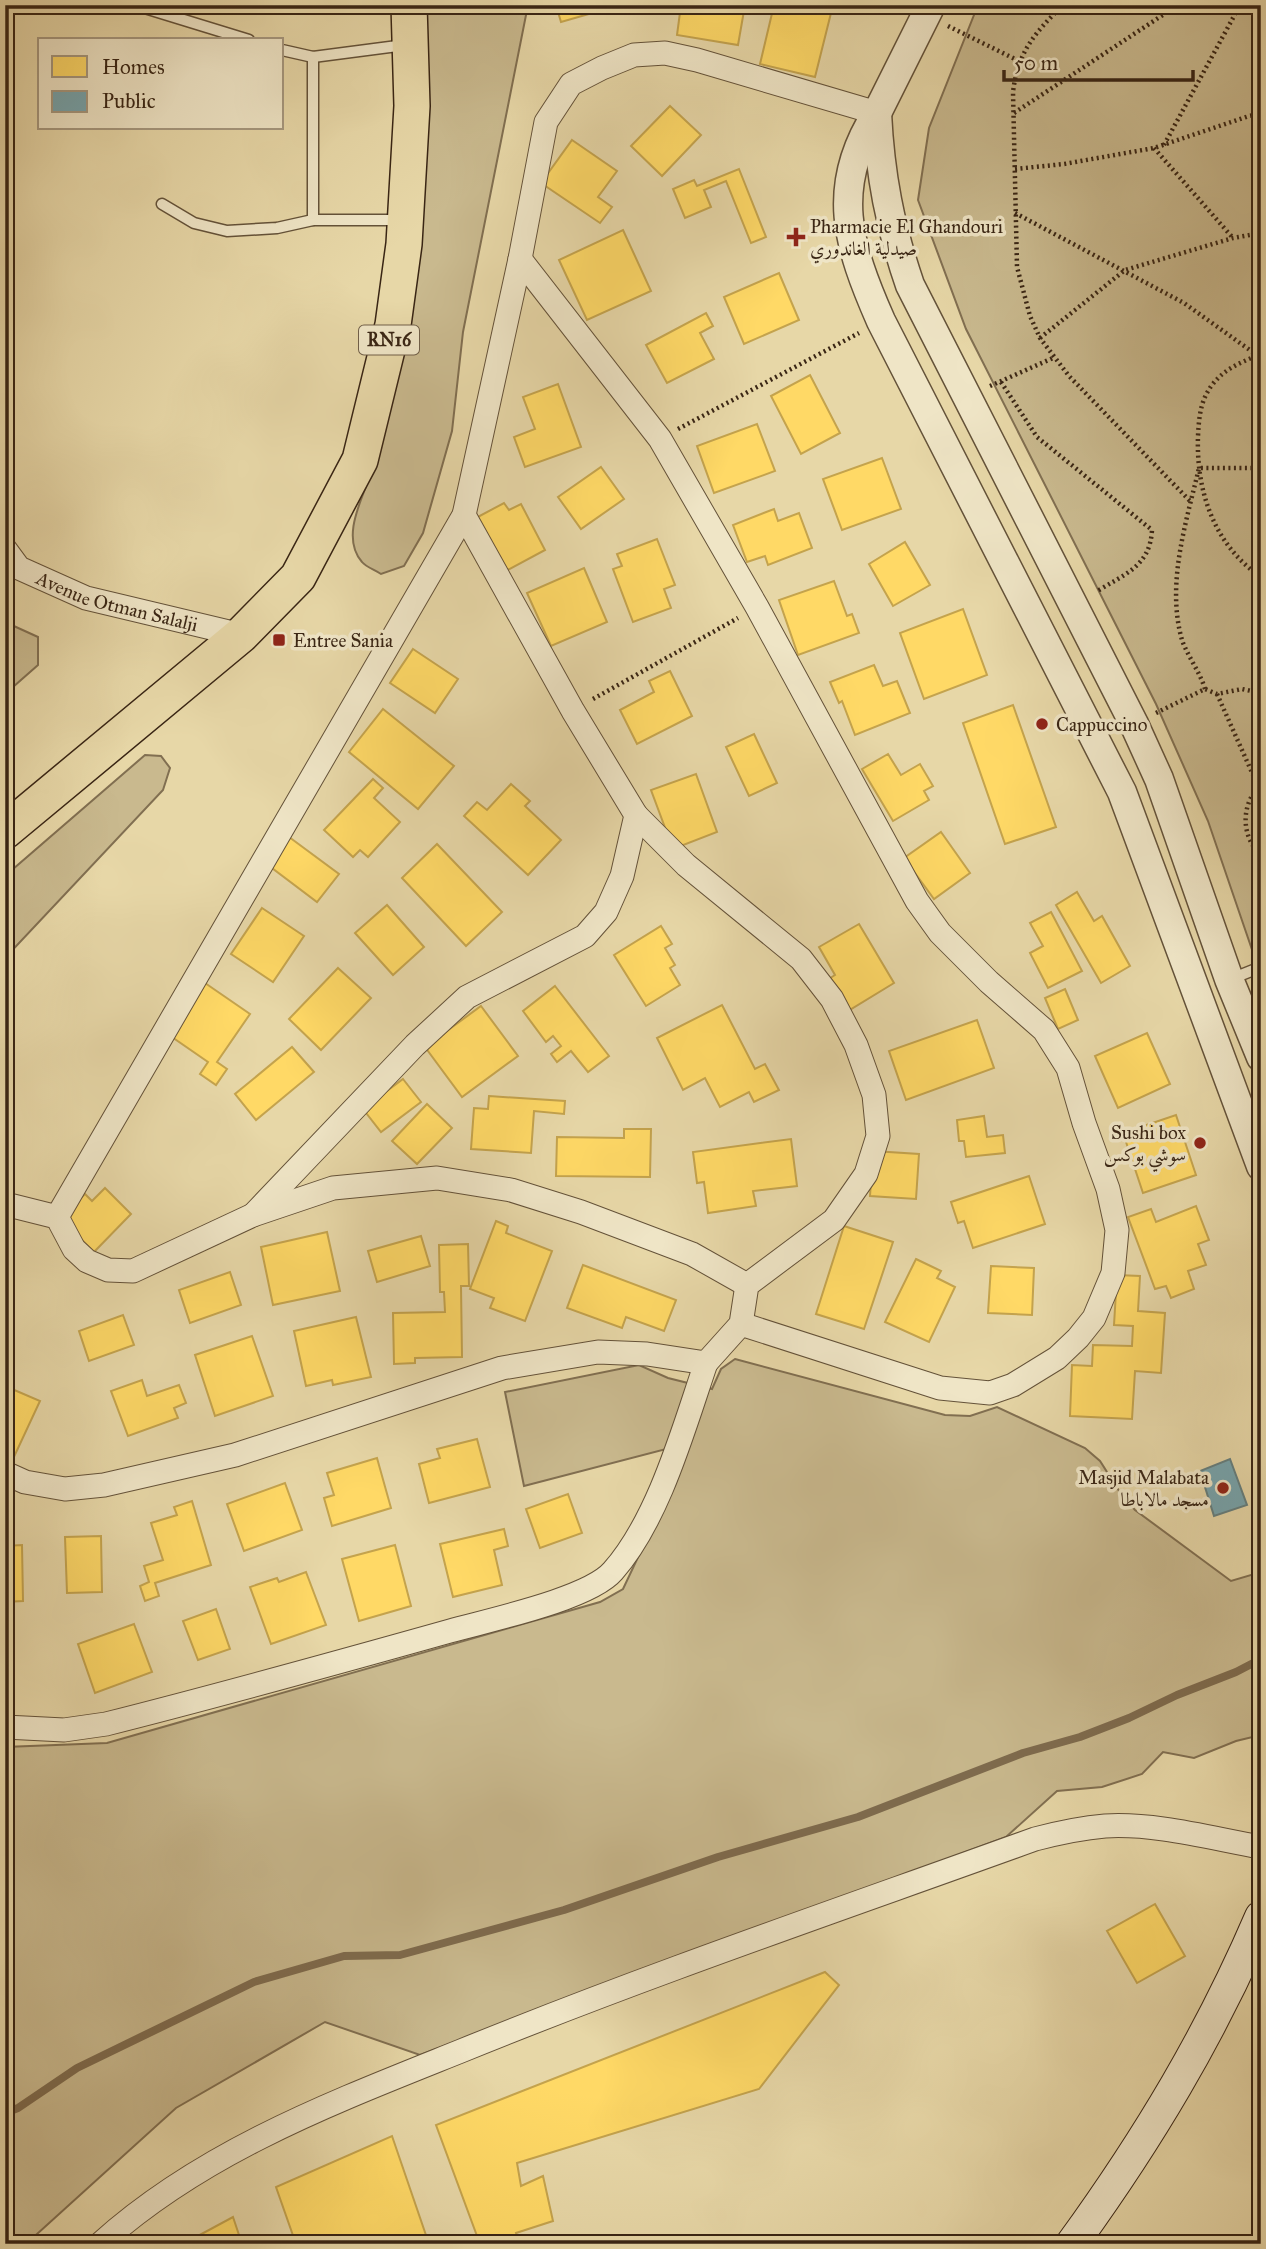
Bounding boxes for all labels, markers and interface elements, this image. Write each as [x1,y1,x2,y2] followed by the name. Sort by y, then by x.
[38,38,284,130] legend
[1004,38,1192,82] scale bar
[1014,50,1059,76] text: 50 m
[102,54,165,80] text: Homes
[102,88,156,114] text: Public
[810,215,1003,264] place label: Pharmacie El Ghandouri صيدلية الغاندوري
[788,229,804,245] marker: Pharmacie El Ghandouri صيدلية الغاندوري
[359,326,419,354] road number: RN16
[32,565,200,636] street label: Avenue Otman Salalji
[293,629,394,652] place label: Entree Sania
[271,632,287,648] marker: Entree Sania
[1056,713,1148,736] place label: Cappuccino
[1034,716,1050,732] marker: Cappuccino
[1104,1121,1187,1172] place label: Sushi box سوشي بوكس
[1192,1135,1208,1151] marker: Sushi box سوشي بوكس
[1078,1466,1210,1511] place label: Masjid Malabata مسجد مالاباطا
[1215,1480,1231,1496] marker: Masjid Malabata مسجد مالاباطا

